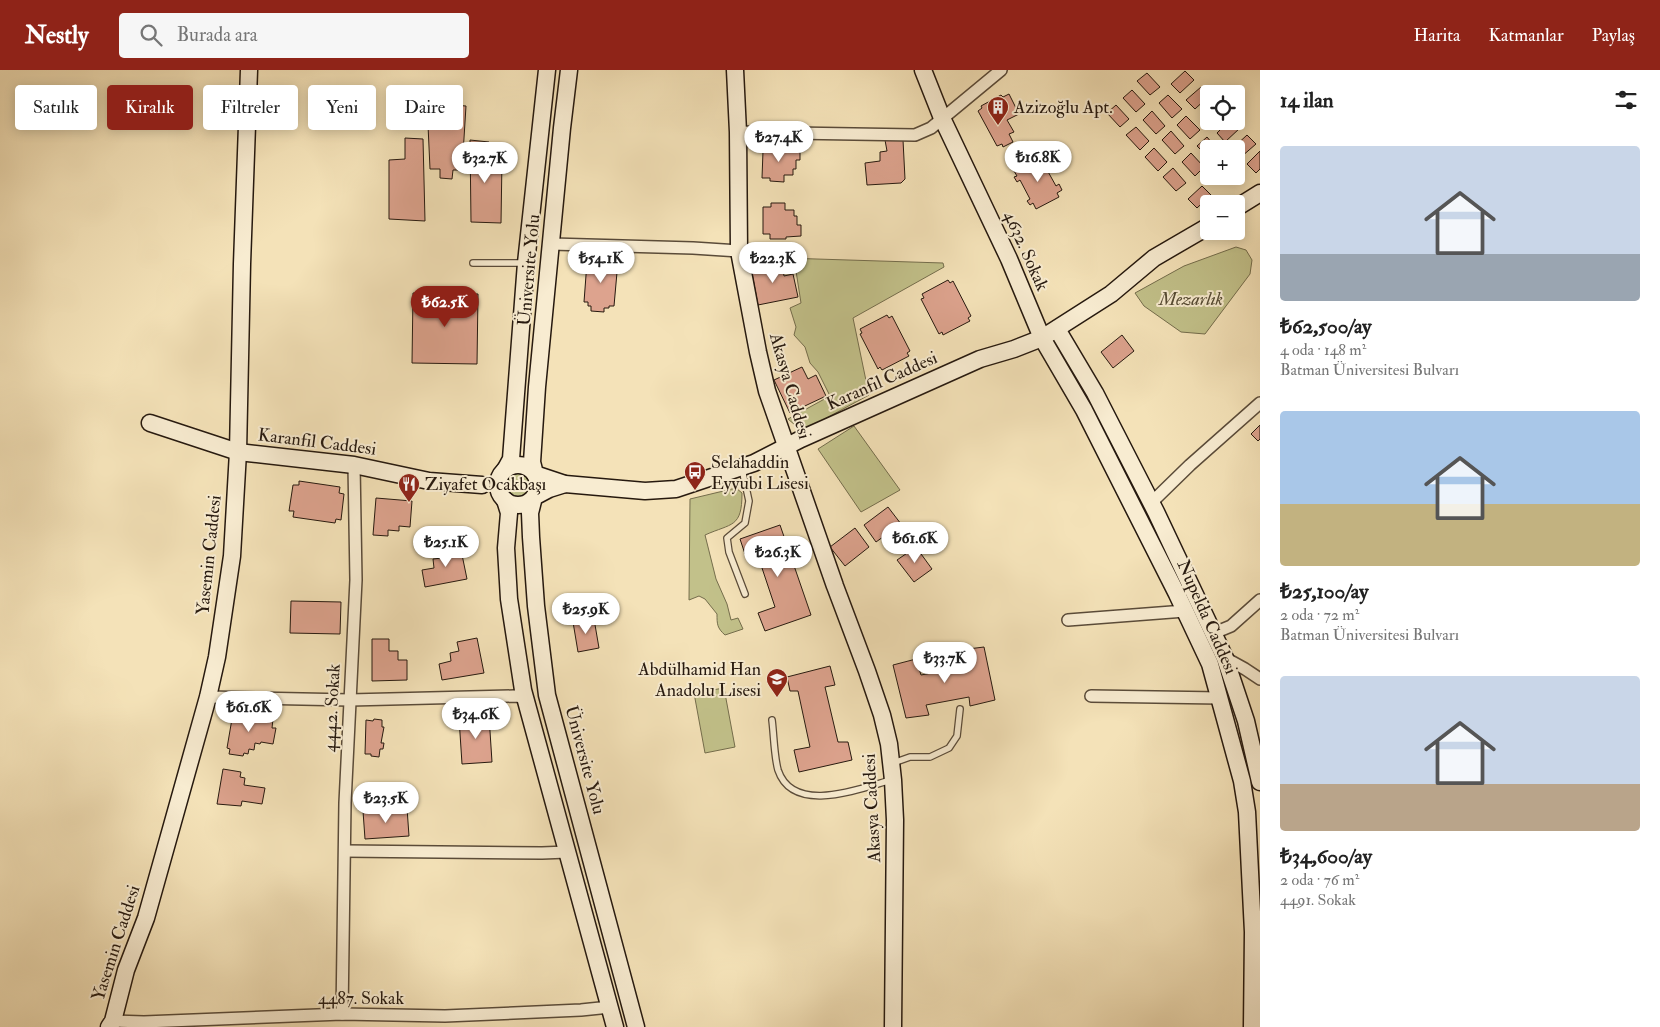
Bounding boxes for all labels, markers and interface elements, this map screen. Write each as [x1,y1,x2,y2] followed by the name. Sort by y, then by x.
[119,13,469,58] search box
[25,20,89,51] text: Nestly
[137,21,165,49] icon: search
[177,23,258,47] text: Burada ara
[1414,24,1460,47] text: Harita
[1488,24,1564,47] text: Katmanlar
[1592,24,1635,47] text: Paylaş
[15,85,97,130] chip: Satılık
[107,85,193,130] chip: Kiralık
[203,85,298,130] chip: Filtreler
[308,85,376,130] chip: Yeni
[386,85,463,130] chip: Daire
[1200,85,1245,240] map controls
[1200,85,1245,130] button: locate
[1612,86,1640,114] icon: filters
[1280,87,1334,114] text: 14 ilan
[986,95,1010,126] building icon: Azizoğlu Apt.
[1013,96,1113,119] place label: Azizoğlu Apt.
[738,121,820,163] pin: ₺27.4K
[755,127,803,147] text: ₺27.4K
[997,140,1079,183] pin: ₺16.8K
[1200,140,1245,185] button: +
[444,142,526,184] pin: ₺32.7K
[1016,147,1060,167] text: ₺16.8K
[463,148,507,168] text: ₺32.7K
[1415,178,1505,268] icon: home
[1200,195,1245,240] button: −
[998,207,1054,295] street label: 4632. Sokak
[513,213,545,327] street label: Üniversite Yolu
[560,242,642,284] pin: ₺54.1K
[732,242,814,284] pin: ₺22.3K
[579,248,623,268] text: ₺54.1K
[750,248,796,268] text: ₺22.3K
[404,286,486,328] pin: ₺62.5K
[1158,288,1223,311] park label: Mezarlık
[422,292,468,312] text: ₺62.5K
[1280,313,1372,340] text: ₺62,500/ay
[764,329,816,442] street label: Akasya Caddesi
[1280,340,1366,360] text: 4 oda · 148 m²
[823,346,941,416] street label: Karanfil Caddesi
[1280,360,1459,380] text: Batman Üniversitesi Bulvarı
[256,423,378,461] street label: Karanfil Caddesi
[1415,443,1505,533] icon: home
[711,451,809,495] place label: Selahaddin Eyyubi Lisesi
[683,460,707,491] bus stop icon: Selahaddin Eyyubi Lisesi
[397,472,421,503] restaurant icon: Ziyafet Ocakbaşı
[425,473,547,496] place label: Ziyafet Ocakbaşı
[191,494,227,616] street label: Yasemin Caddesi
[874,522,956,564] pin: ₺61.6K
[405,526,487,568] pin: ₺25.1K
[892,528,938,548] text: ₺61.6K
[424,532,468,552] text: ₺25.1K
[737,536,819,578] pin: ₺26.3K
[755,542,801,562] text: ₺26.3K
[1171,556,1243,678] street label: Nupelda Caddesi
[1280,578,1369,605] text: ₺25,100/ay
[545,592,627,635] pin: ₺25.9K
[563,599,609,619] text: ₺25.9K
[1280,605,1359,625] text: 2 oda · 72 m²
[1280,625,1459,645] text: Batman Üniversitesi Bulvarı
[904,642,986,684] pin: ₺33.7K
[924,648,966,668] text: ₺33.7K
[637,658,761,702] place label: Abdülhamid Han Anadolu Lisesi
[318,663,346,753] street label: 4442. Sokak
[765,667,789,698] school or university icon: Abdülhamid Han Anadolu Lisesi
[208,690,290,733] pin: ₺61.6K
[226,697,272,717] text: ₺61.6K
[435,698,517,740] pin: ₺34.6K
[559,703,611,817] street label: Üniversite Yolu
[453,704,499,724] text: ₺34.6K
[1415,708,1505,798] icon: home
[858,753,886,864] street label: Akasya Caddesi
[345,782,427,824] pin: ₺23.5K
[364,788,408,808] text: ₺23.5K
[1280,843,1372,870] text: ₺34,600/ay
[1280,870,1359,890] text: 2 oda · 76 m²
[86,882,146,1004] street label: Yasemin Caddesi
[1280,890,1356,910] text: 4491. Sokak
[318,987,404,1010] street label: 4487. Sokak

